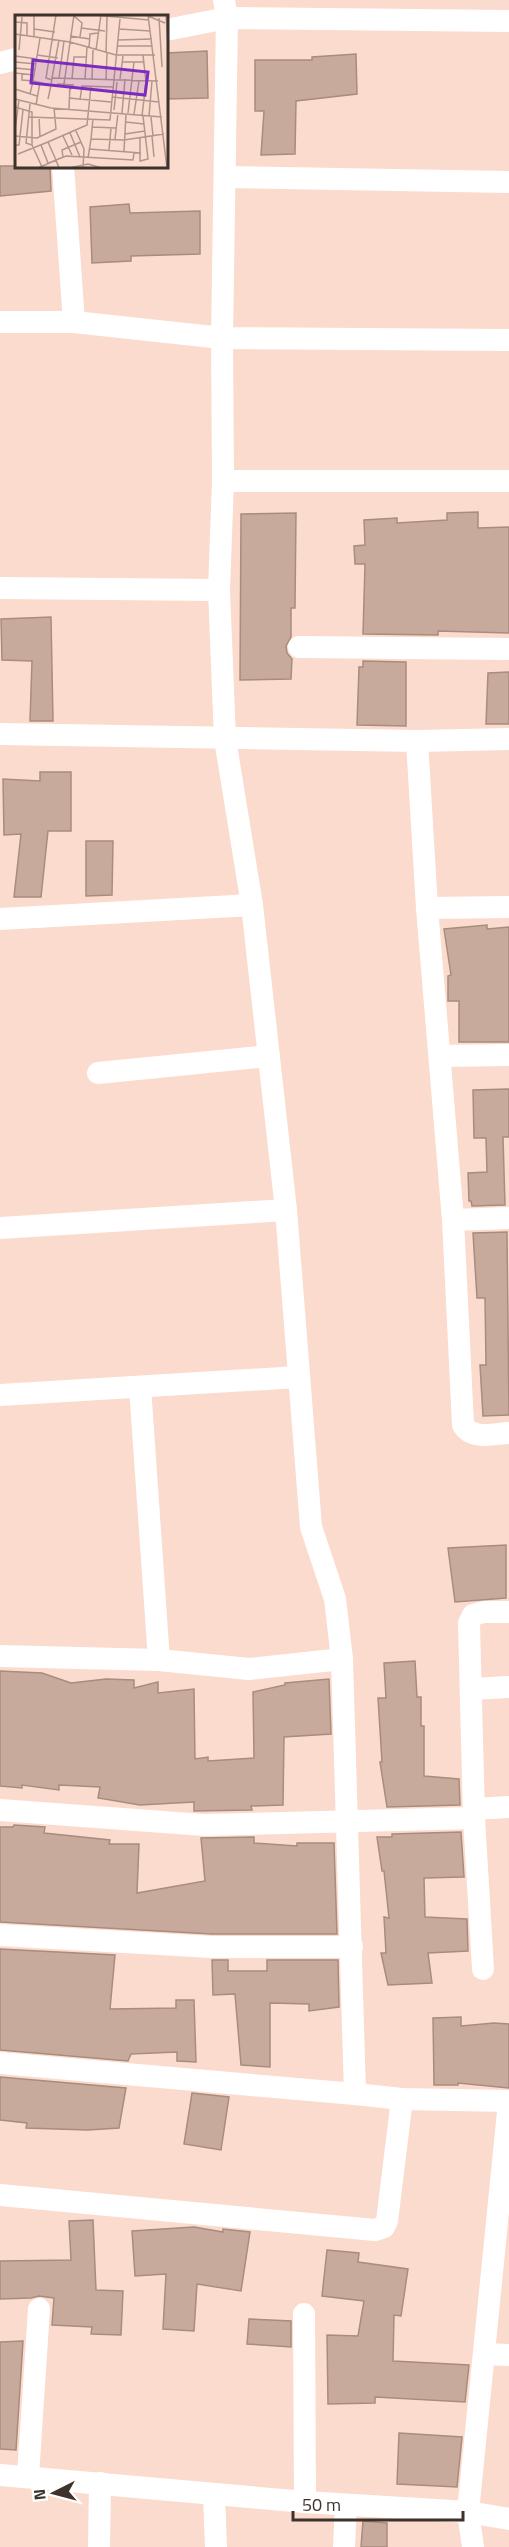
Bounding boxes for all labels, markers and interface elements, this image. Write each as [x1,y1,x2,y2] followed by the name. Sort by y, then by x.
[15,15,168,168] inset map
[24,2463,84,2523] north arrow
[293,2484,462,2522] scale bar
[27,2488,52,2501] text: N
[302,2491,341,2518] text: 50 m

